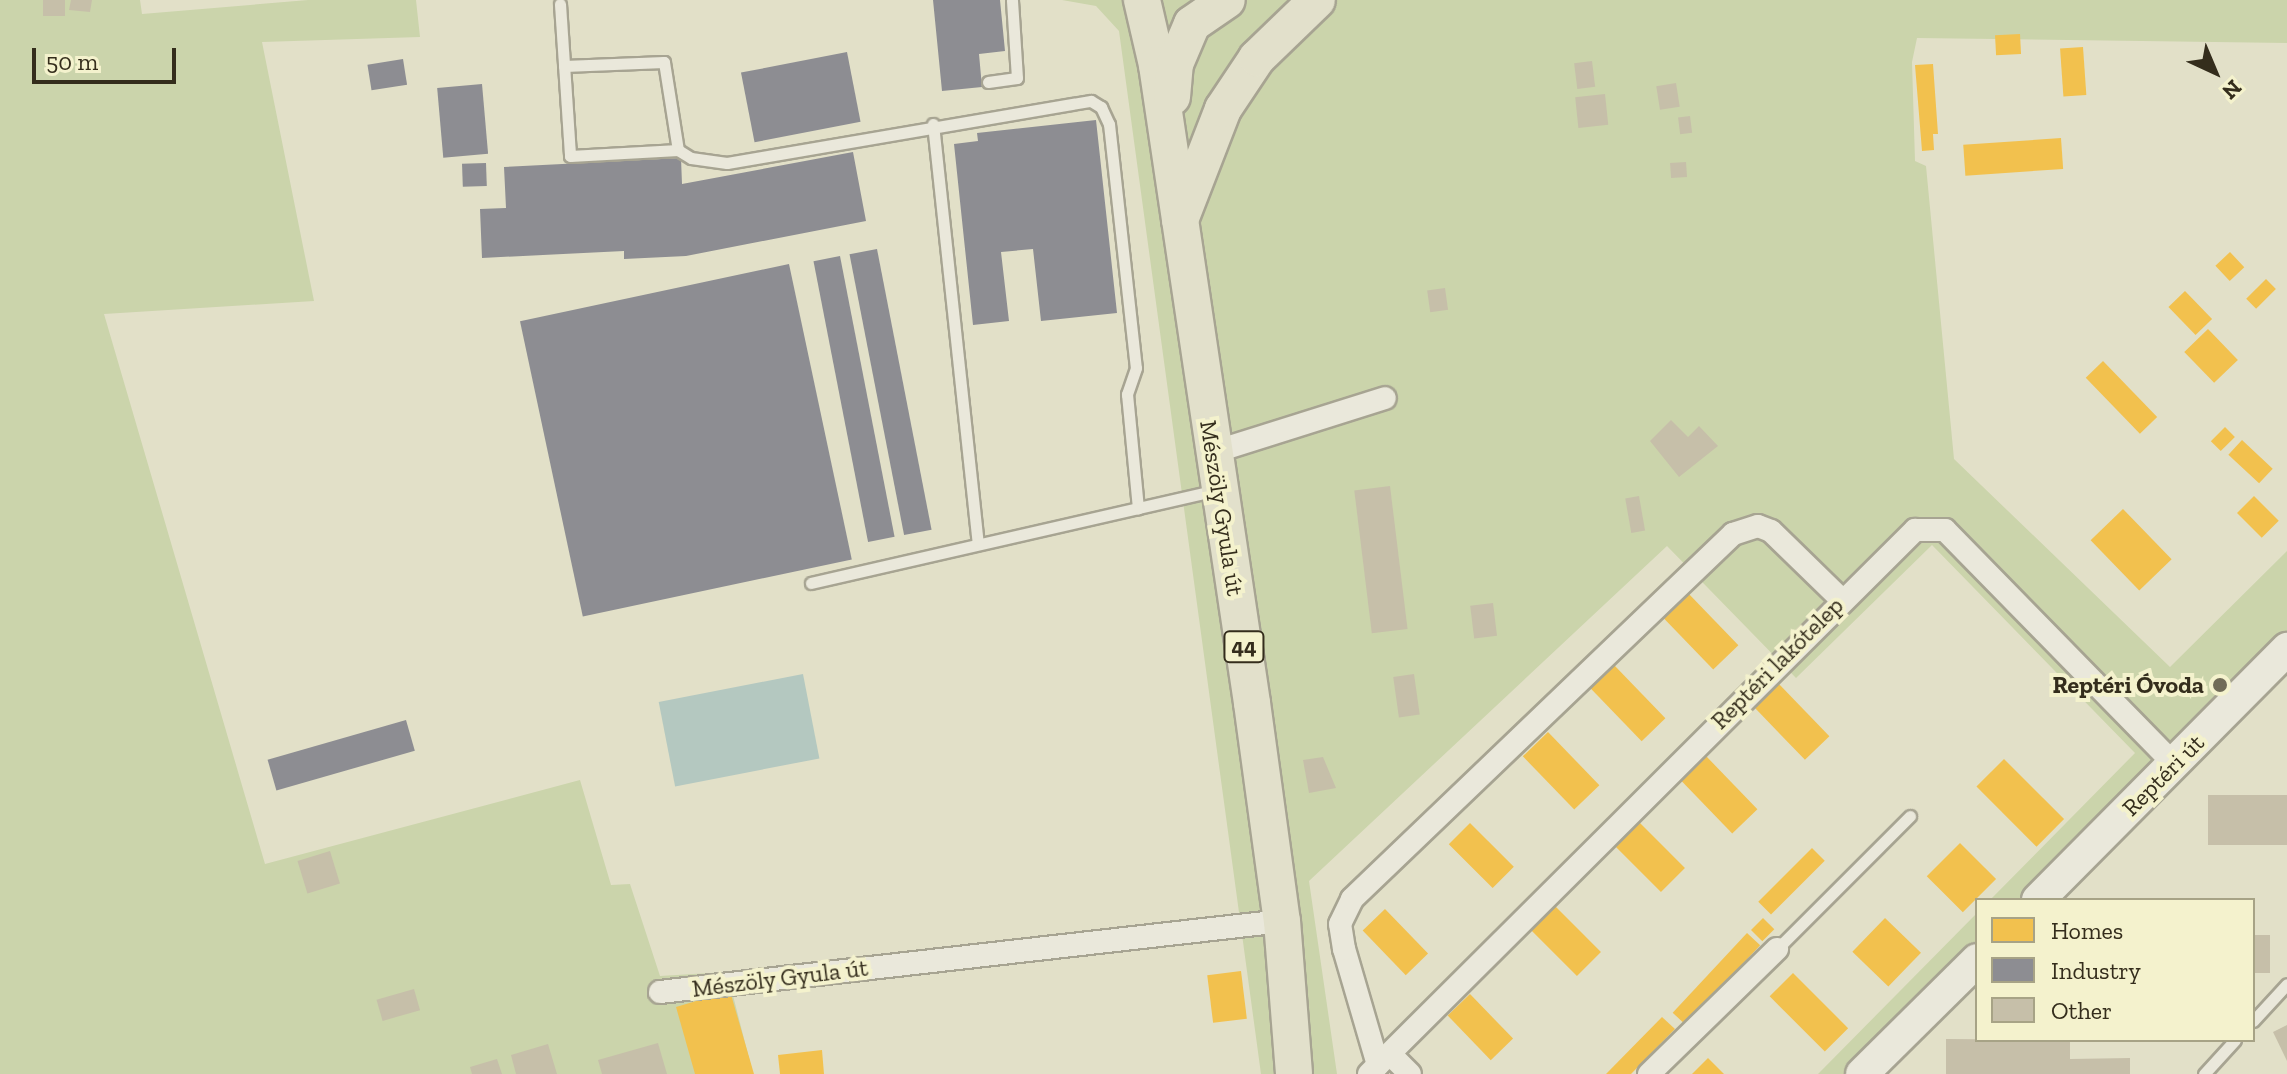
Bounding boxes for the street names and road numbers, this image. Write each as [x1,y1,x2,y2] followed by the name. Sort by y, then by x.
[1194,418,1250,598] street label: Mészöly Gyula út
[1705,591,1849,735] street label: Reptéri lakótelep
[1222,629,1266,665] road number: 44
[2116,728,2210,822] street label: Reptéri út
[690,953,870,1003] street label: Mészöly Gyula út

